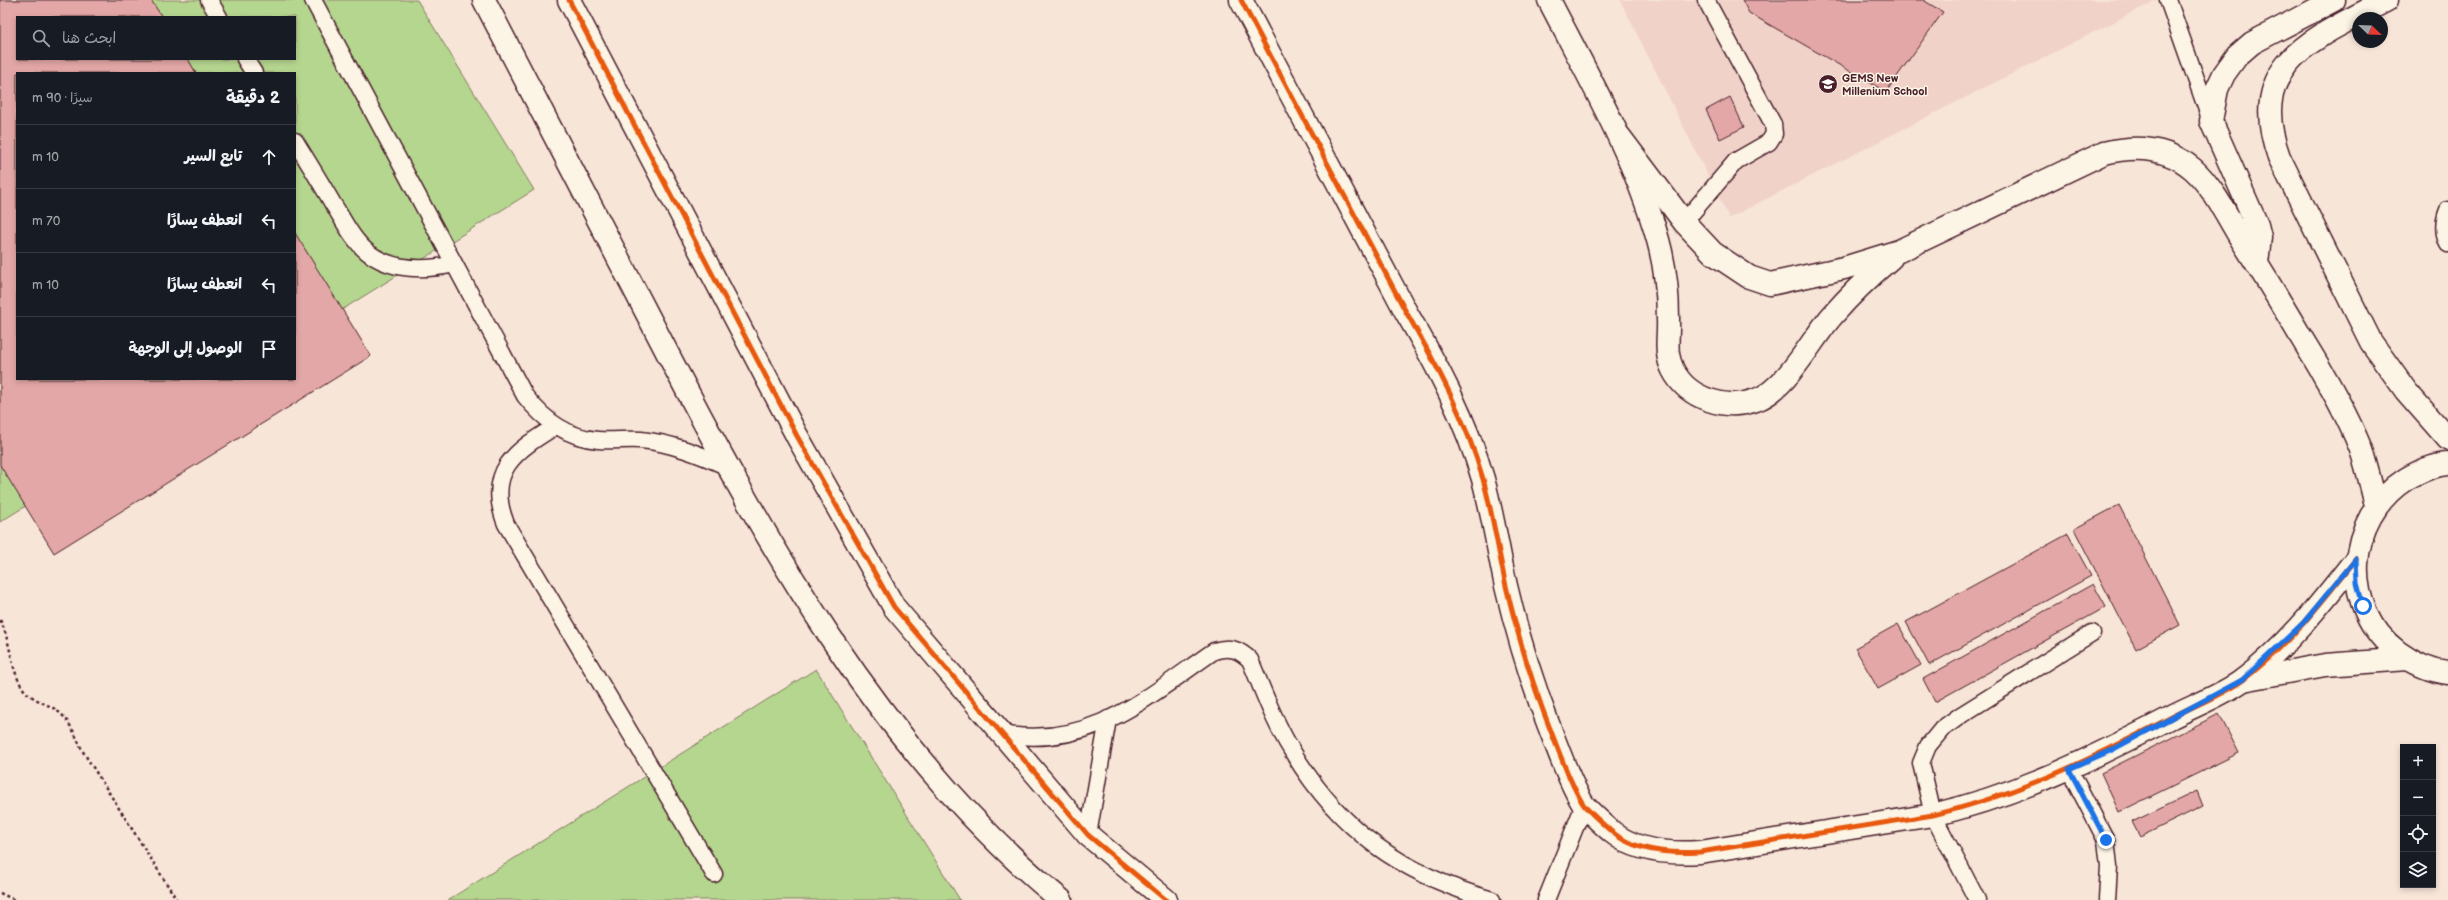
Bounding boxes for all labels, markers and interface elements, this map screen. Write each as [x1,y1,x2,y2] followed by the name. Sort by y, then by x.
[2352,12,2388,48] north arrow
[16,16,296,60] search box
[30,27,52,49] icon: search
[62,29,116,48] text: ابحث هنا
[1842,72,1928,98] place label: GEMS New Millenium School
[1817,73,1839,95] school or university icon: GEMS New Millenium School
[226,88,280,108] text: 2 دقيقة
[32,90,93,106] text: سيرًا · 90 m
[258,146,280,168] icon: ahead
[184,147,242,166] text: تابع السير
[32,149,59,165] text: 10 m
[258,210,280,232] icon: left
[167,211,242,230] text: انعطف يسارًا
[32,213,60,229] text: 70 m
[258,274,280,296] icon: left
[167,275,242,294] text: انعطف يسارًا
[32,277,59,293] text: 10 m
[258,338,280,360] icon: arrive
[128,339,242,358] text: الوصول إلى الوجهة
[2354,597,2372,615] route start
[2400,744,2436,888] map controls
[2400,744,2436,780] button: +
[2400,780,2436,816] button: −
[2400,816,2436,852] button: locate
[2097,831,2115,849] route end
[2400,852,2436,888] button: layers

